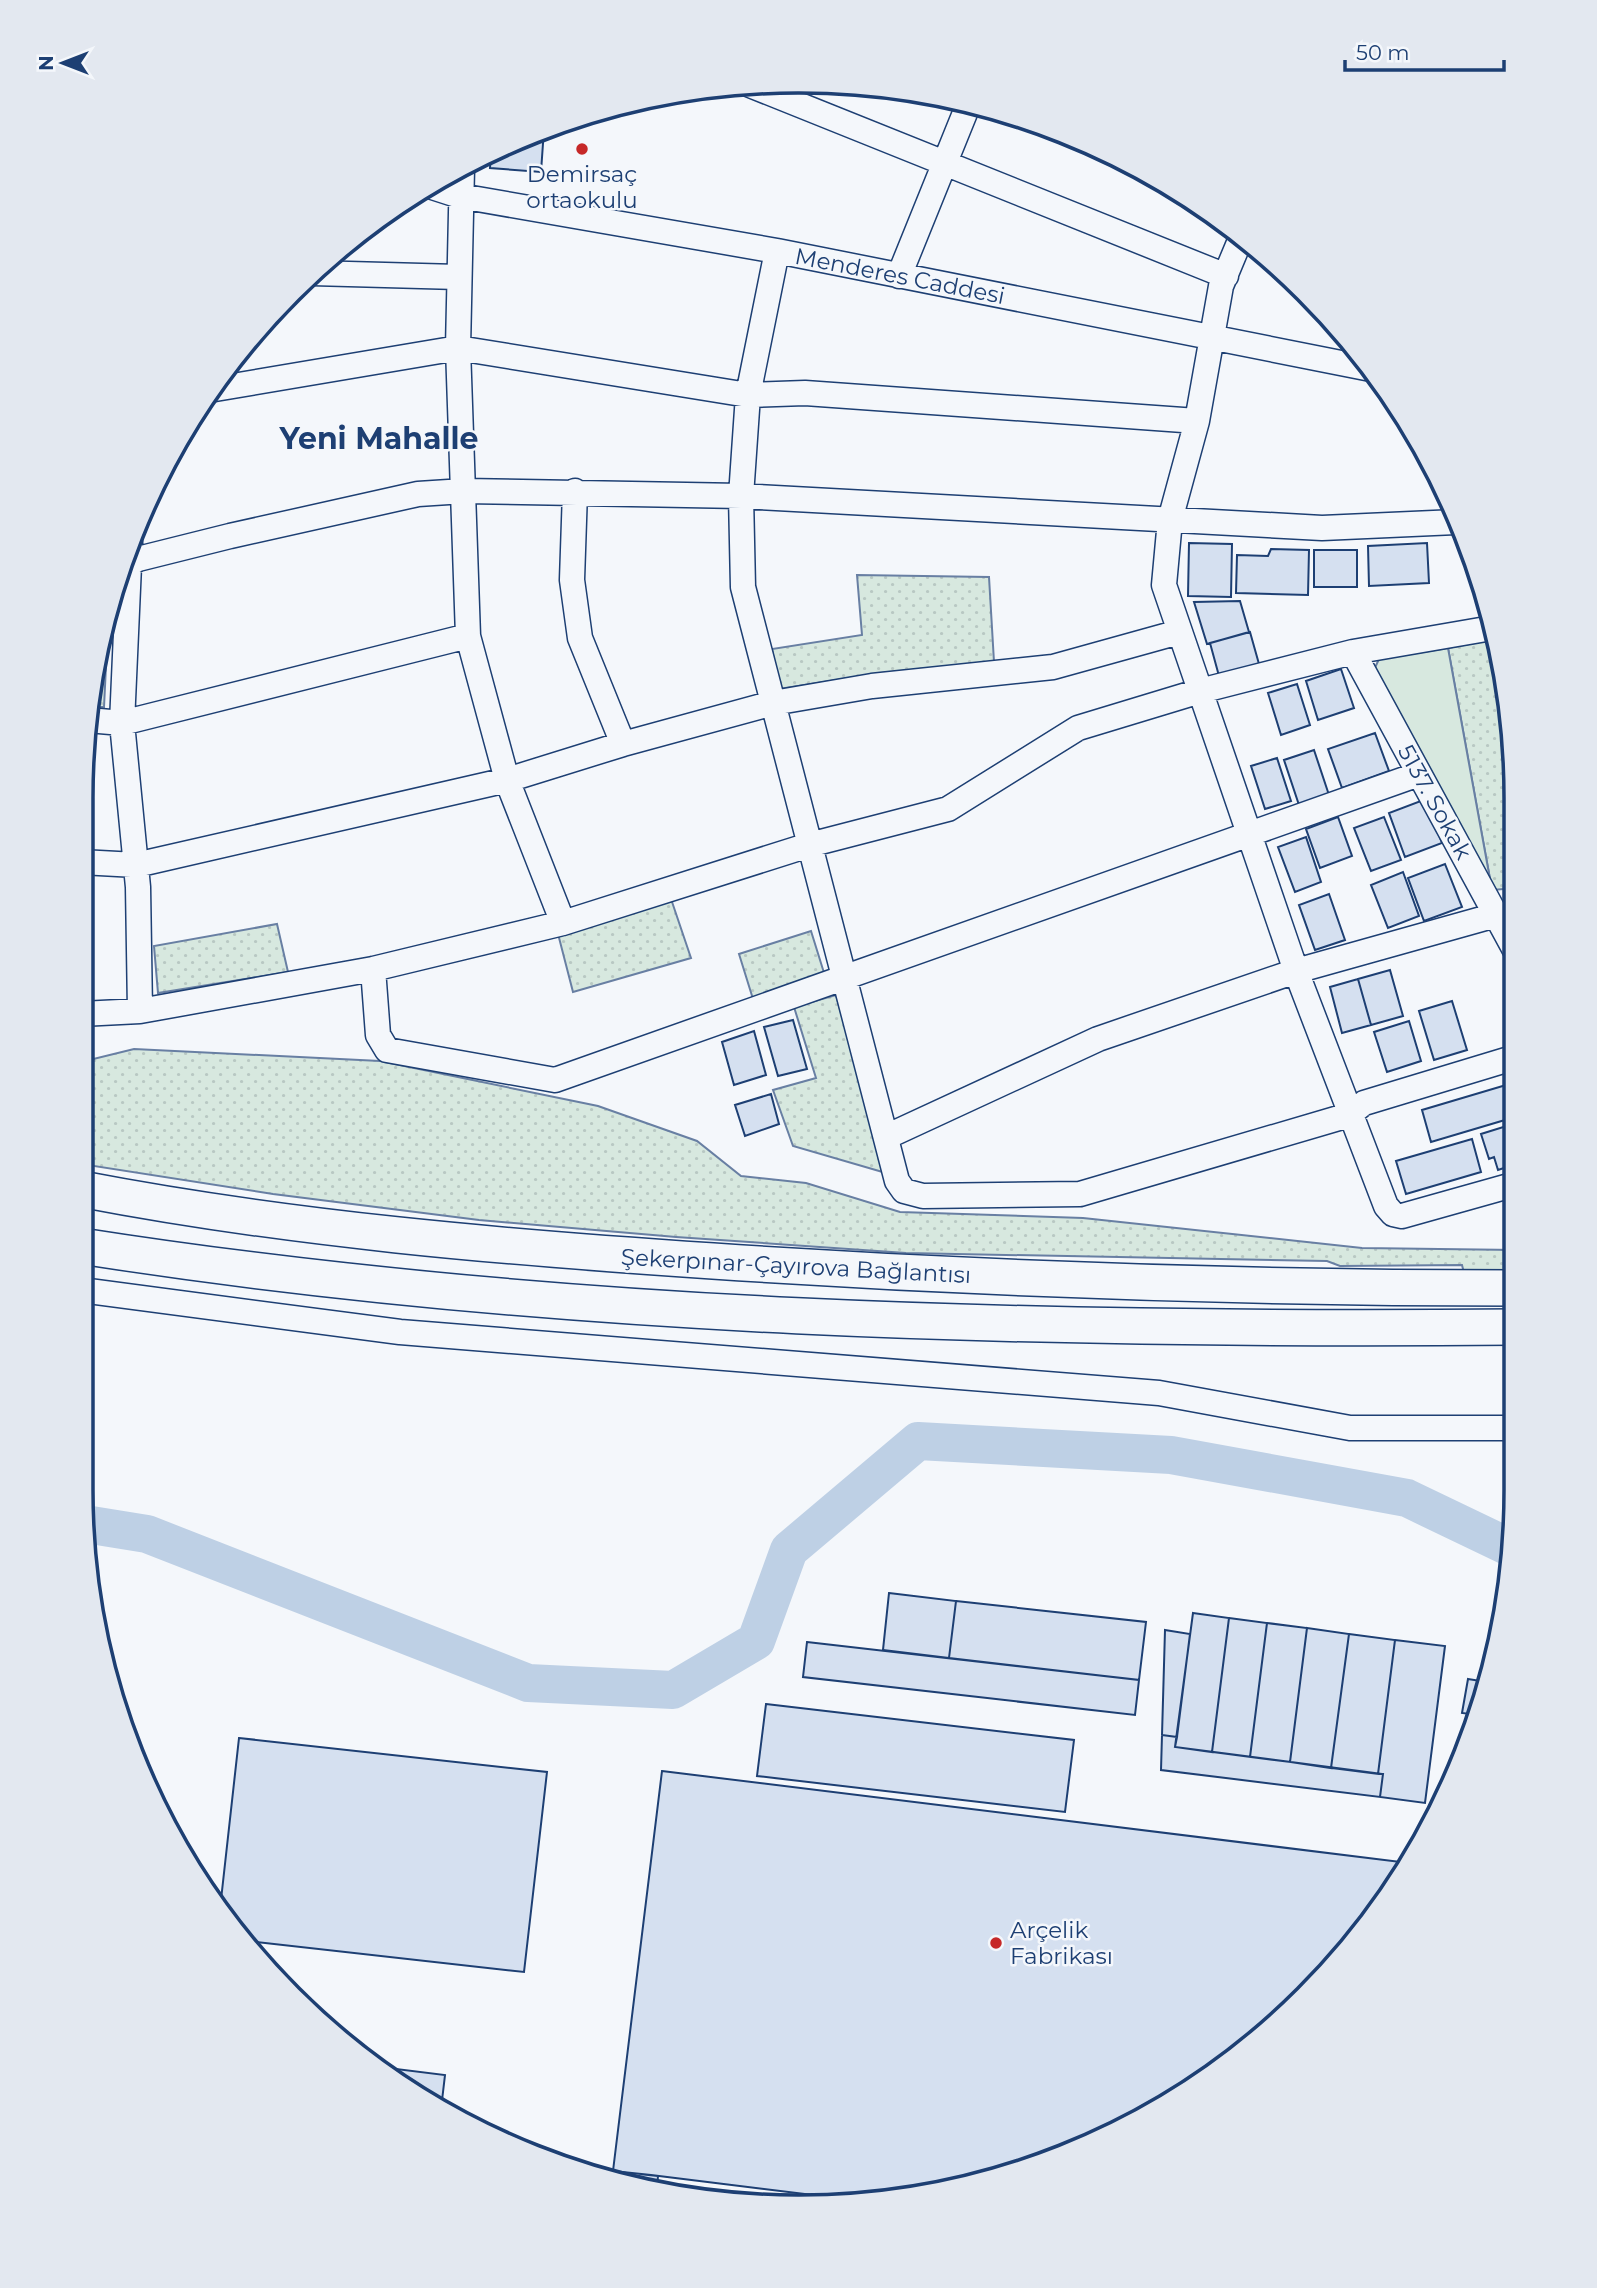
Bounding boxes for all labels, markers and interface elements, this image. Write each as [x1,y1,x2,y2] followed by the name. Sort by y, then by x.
[28,28,98,98] north arrow
[1345,28,1504,72] scale bar
[1356,40,1410,65] text: 50 m
[35,55,58,71] text: N
[574,141,590,157] marker: Demirsaç ortaokulu
[526,160,638,214] place label: Demirsaç ortaokulu
[793,242,1007,310] street label: Menderes Caddesi
[278,420,479,457] district label: Yeni Mahalle
[1392,740,1478,864] street label: 5137. Sokak
[620,1243,972,1289] street label: Şekerpınar-Çayırova Bağlantısı
[1010,1916,1113,1970] place label: Arçelik Fabrikası
[988,1935,1004,1951] marker: Arçelik Fabrikası

